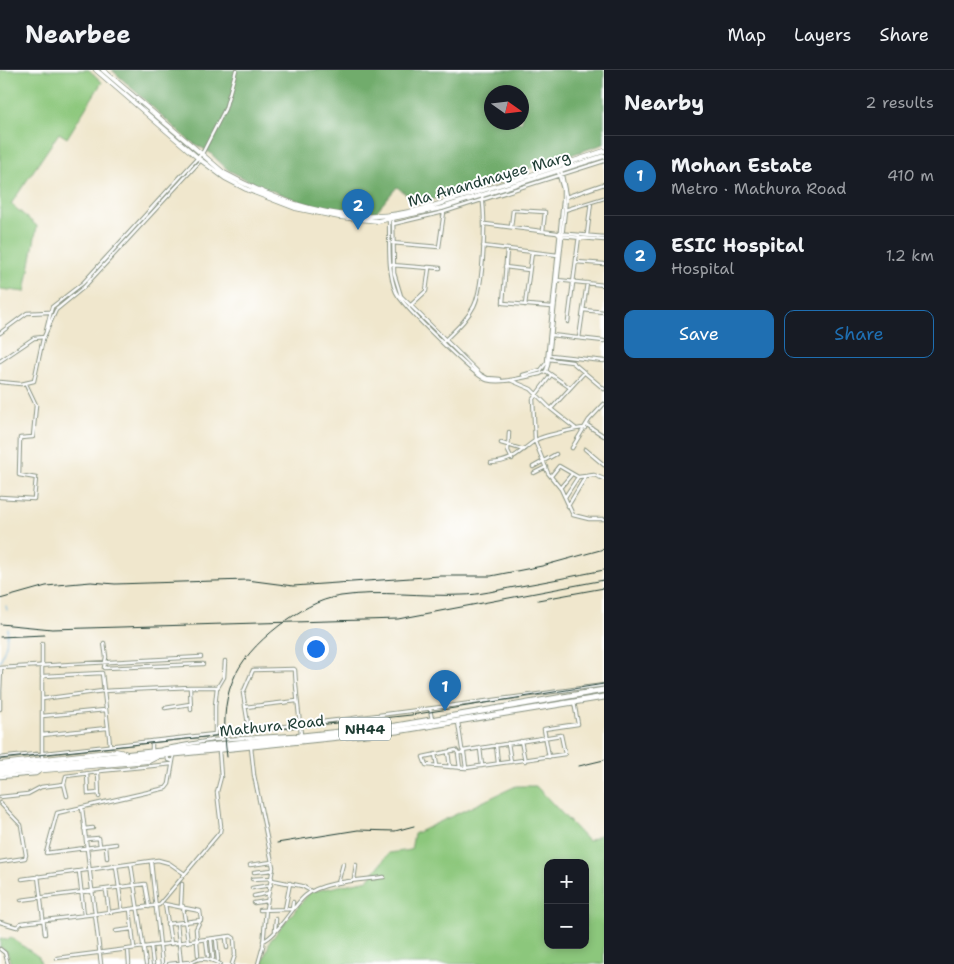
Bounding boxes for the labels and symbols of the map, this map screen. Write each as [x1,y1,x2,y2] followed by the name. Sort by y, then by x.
[484,85,529,130] north arrow
[405,146,573,212] street label: Ma Anandmayee Marg
[342,189,374,230] pin: 2
[303,636,329,662] your location
[429,670,461,711] pin: 1
[218,710,326,741] street label: Mathura Road
[339,718,391,741] road number: NH44

